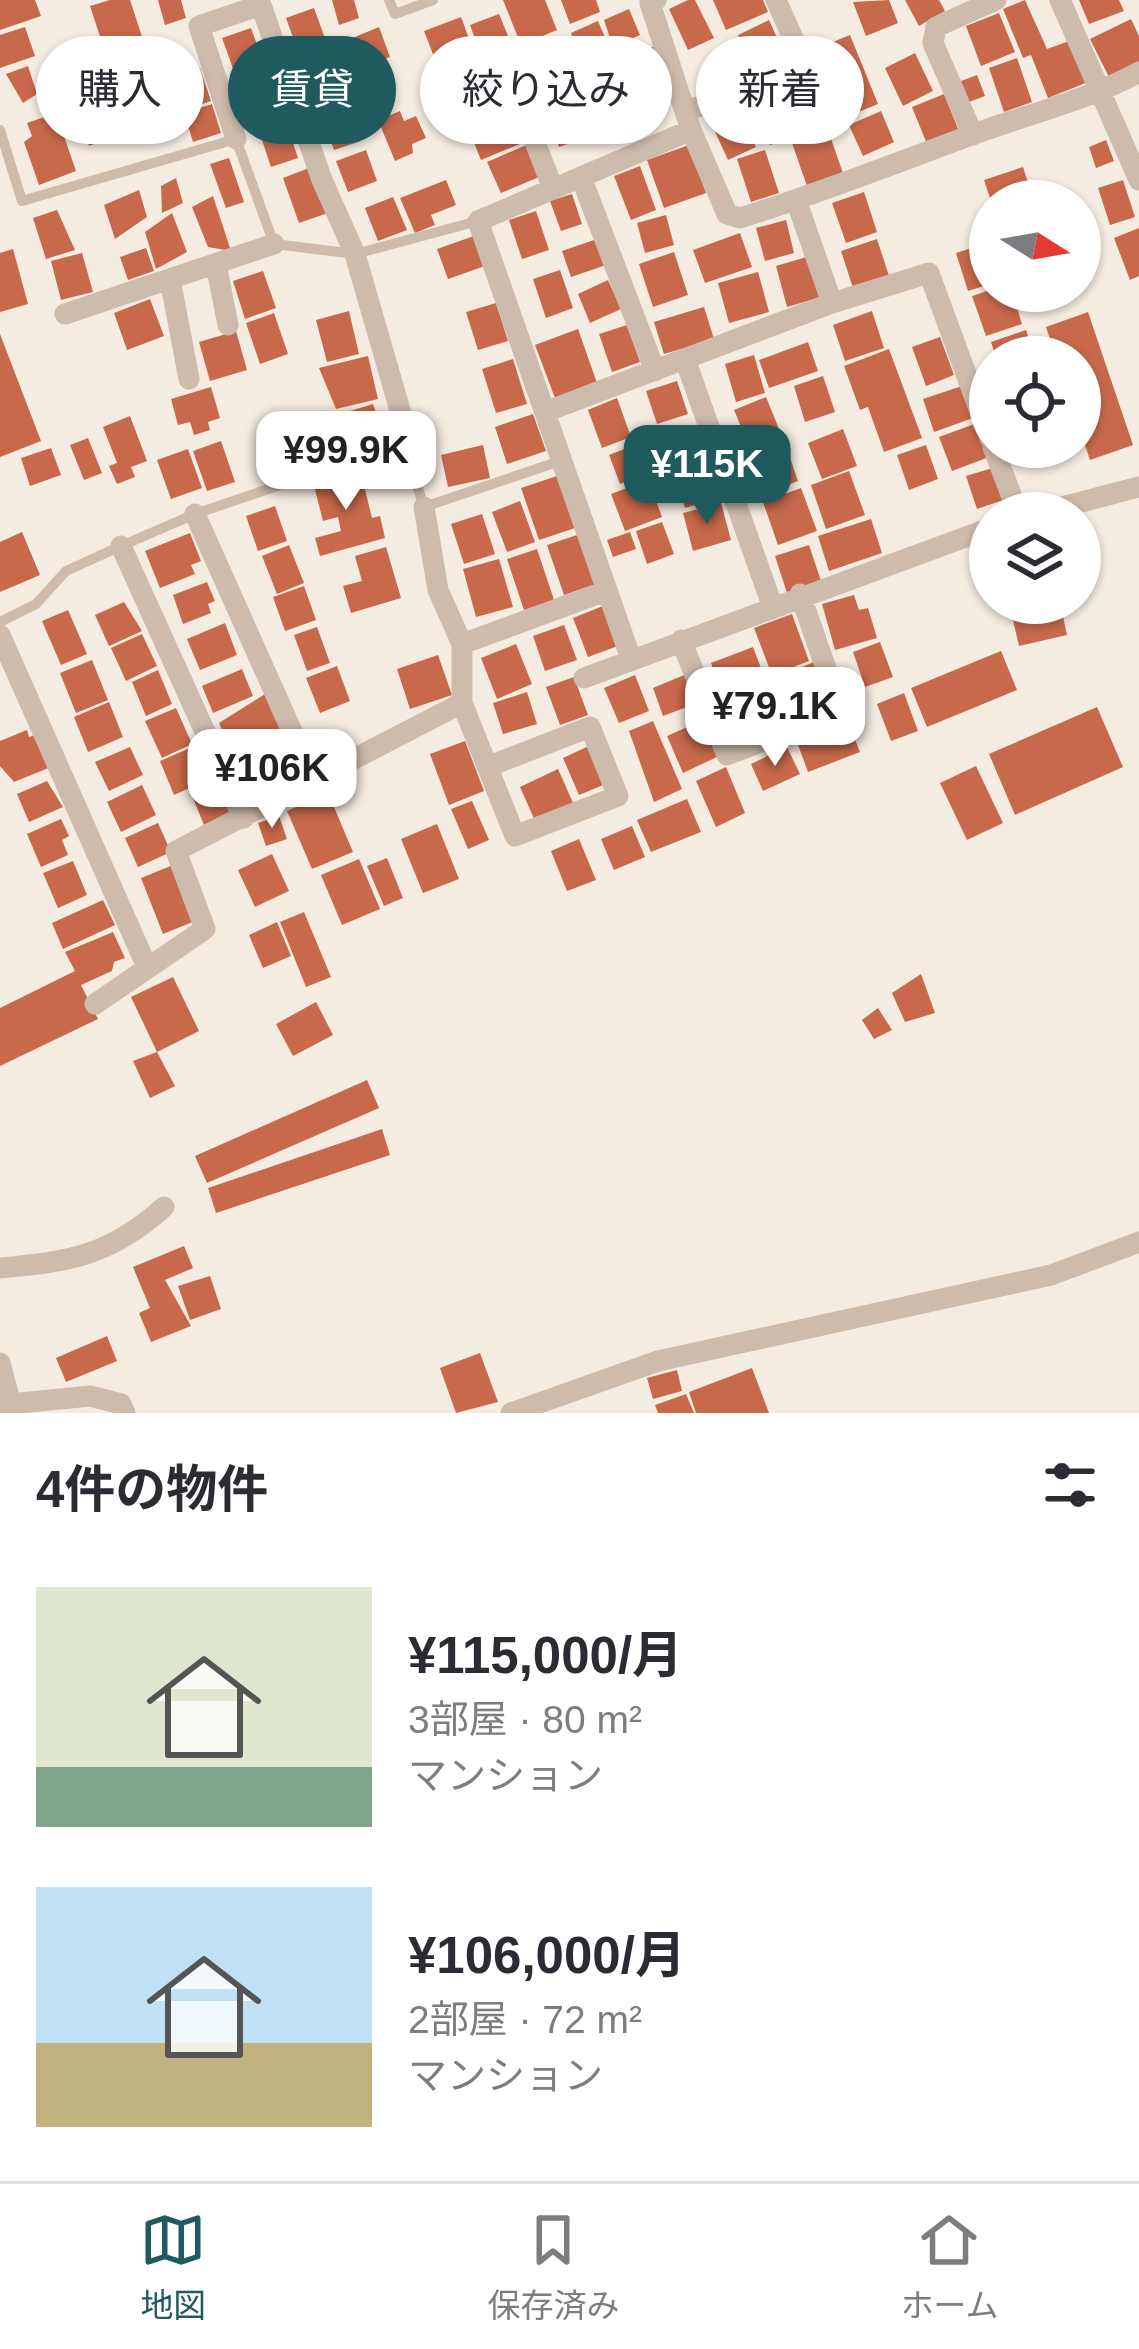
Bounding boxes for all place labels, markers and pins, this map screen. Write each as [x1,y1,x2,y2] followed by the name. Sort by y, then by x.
[248,411,444,513] pin: ¥99.9K
[623,425,791,527] pin: ¥115K
[677,667,873,769] pin: ¥79.1K
[188,729,356,831] pin: ¥106K

